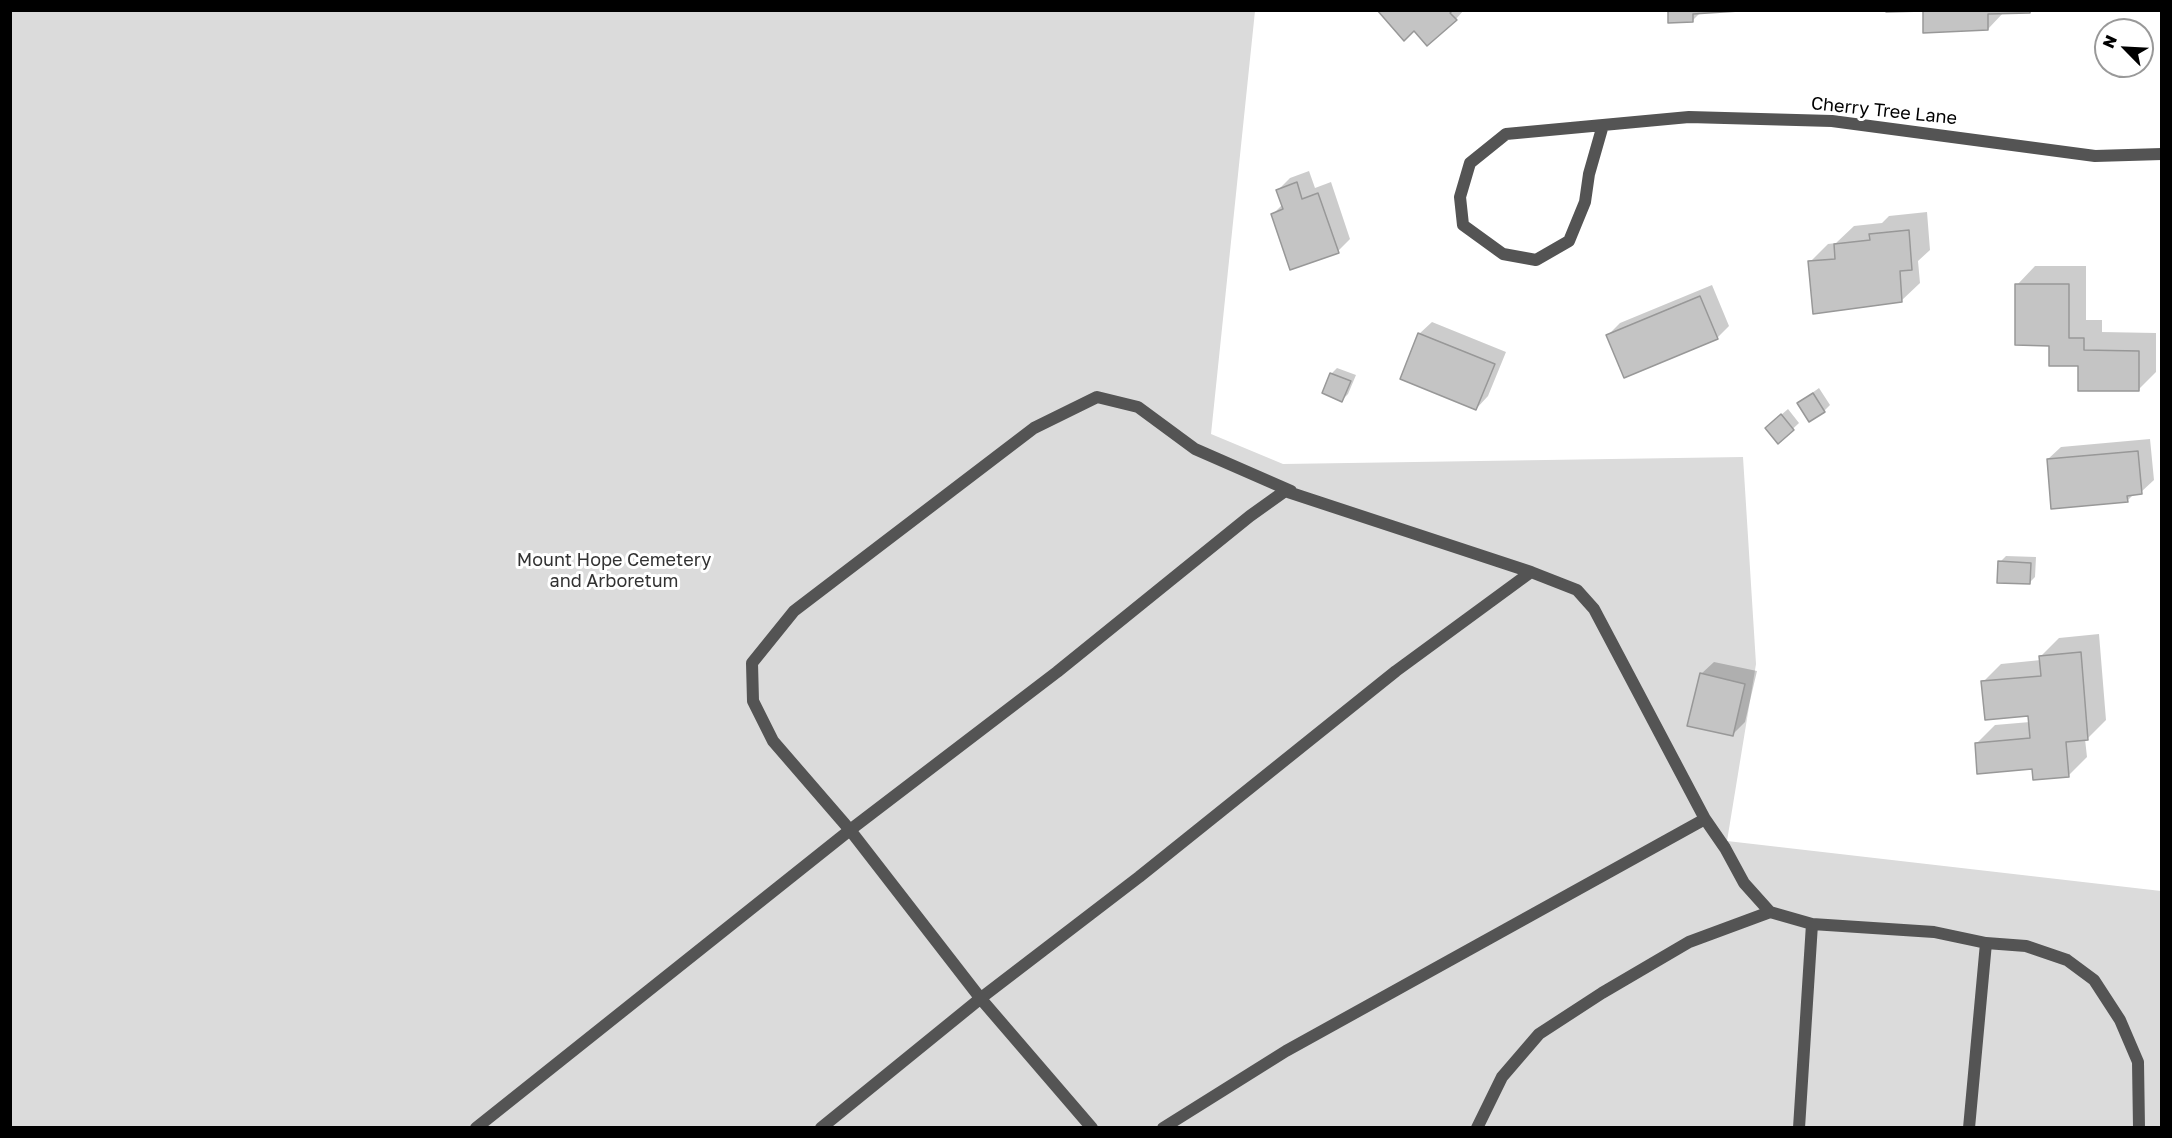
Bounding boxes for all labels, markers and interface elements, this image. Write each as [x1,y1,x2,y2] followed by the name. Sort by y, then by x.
[2094,18,2154,78] north arrow
[2098,32,2121,51] text: N
[1810,93,1958,129] street label: Cherry Tree Lane
[517,549,711,592] park label: Mount Hope Cemetery and Arboretum

